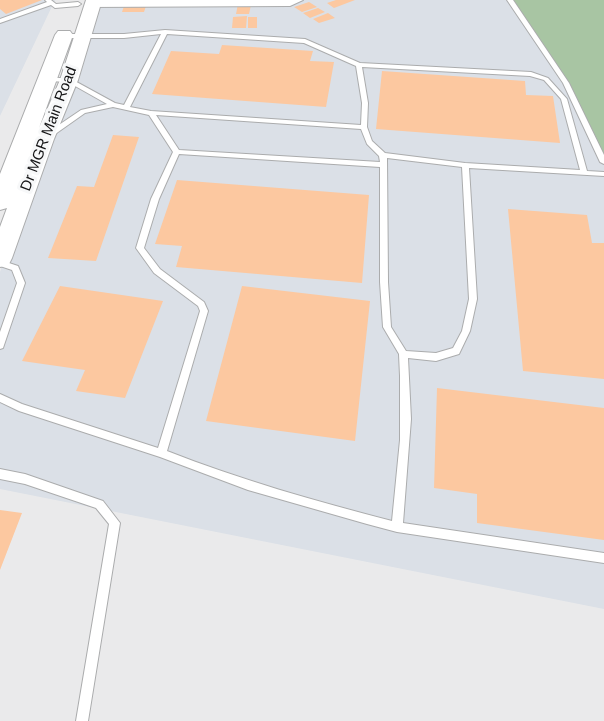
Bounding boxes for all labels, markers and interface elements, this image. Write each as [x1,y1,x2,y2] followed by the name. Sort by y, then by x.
[17,64,81,194] street label: Dr MGR Main Road

